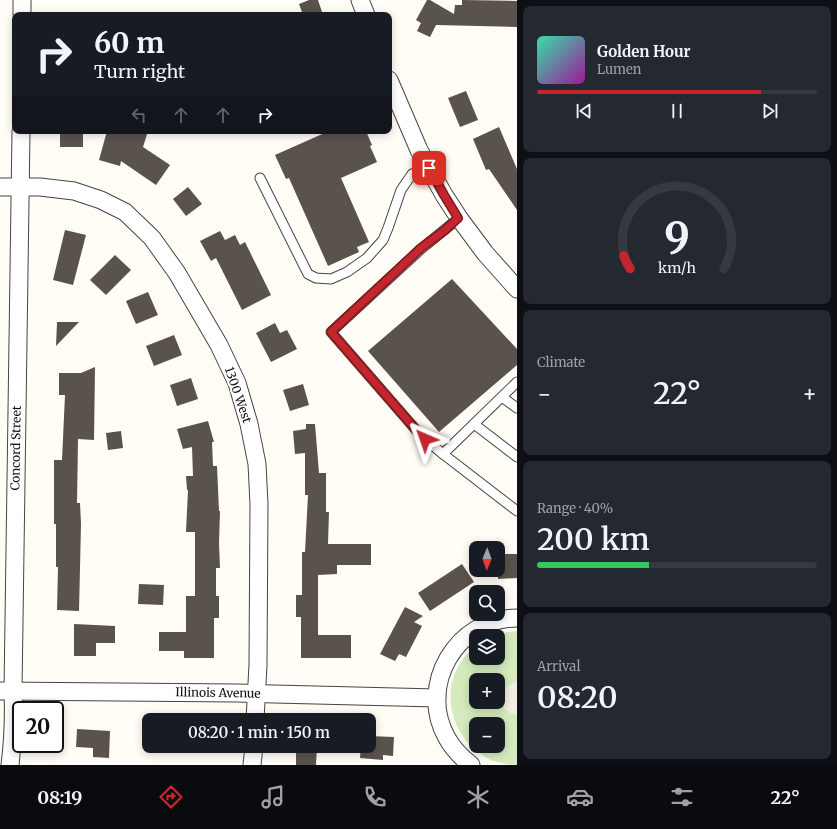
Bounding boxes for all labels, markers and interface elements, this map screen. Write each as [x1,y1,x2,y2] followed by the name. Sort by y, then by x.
[94,25,164,61] text: 60 m
[28,28,80,80] icon: right
[597,42,691,61] text: Golden Hour
[94,60,185,83] text: Turn right
[597,61,641,78] text: Lumen
[573,100,595,122] icon: previous
[666,100,688,122] icon: pause
[759,100,781,122] icon: next
[128,104,150,126] icon: left
[170,104,192,126] icon: ahead
[212,104,234,126] icon: ahead
[254,104,276,126] icon: right
[412,151,446,185] pin
[418,157,440,179] icon: arrive
[664,210,690,262] text: 9
[658,258,696,276] text: km/h
[537,354,585,371] text: Climate
[222,365,255,425] street label: 1300 West
[653,374,701,412] text: 22°
[537,380,552,408] text: −
[802,380,817,408] text: +
[7,405,24,491] street label: Concord Street
[404,418,446,460] position arrow
[537,500,613,517] text: Range · 40%
[537,520,650,558] text: 200 km
[469,541,505,577] north arrow
[469,541,505,753] map controls
[469,585,505,621] button: search
[469,629,505,665] button: layers
[537,658,580,675] text: Arrival
[469,673,505,709] button: +
[537,678,618,716] text: 08:20
[175,684,261,701] street label: Illinois Avenue
[12,701,64,753] speed limit sign: 20
[469,717,505,753] button: −
[188,723,330,742] text: 08:20 · 1 min · 150 m
[157,783,185,811] icon: directions
[259,783,287,811] icon: music
[361,783,389,811] icon: phone
[464,783,492,811] icon: climate
[566,783,594,811] icon: car
[668,783,696,811] icon: filters
[37,786,82,809] text: 08:19
[771,786,800,809] text: 22°

